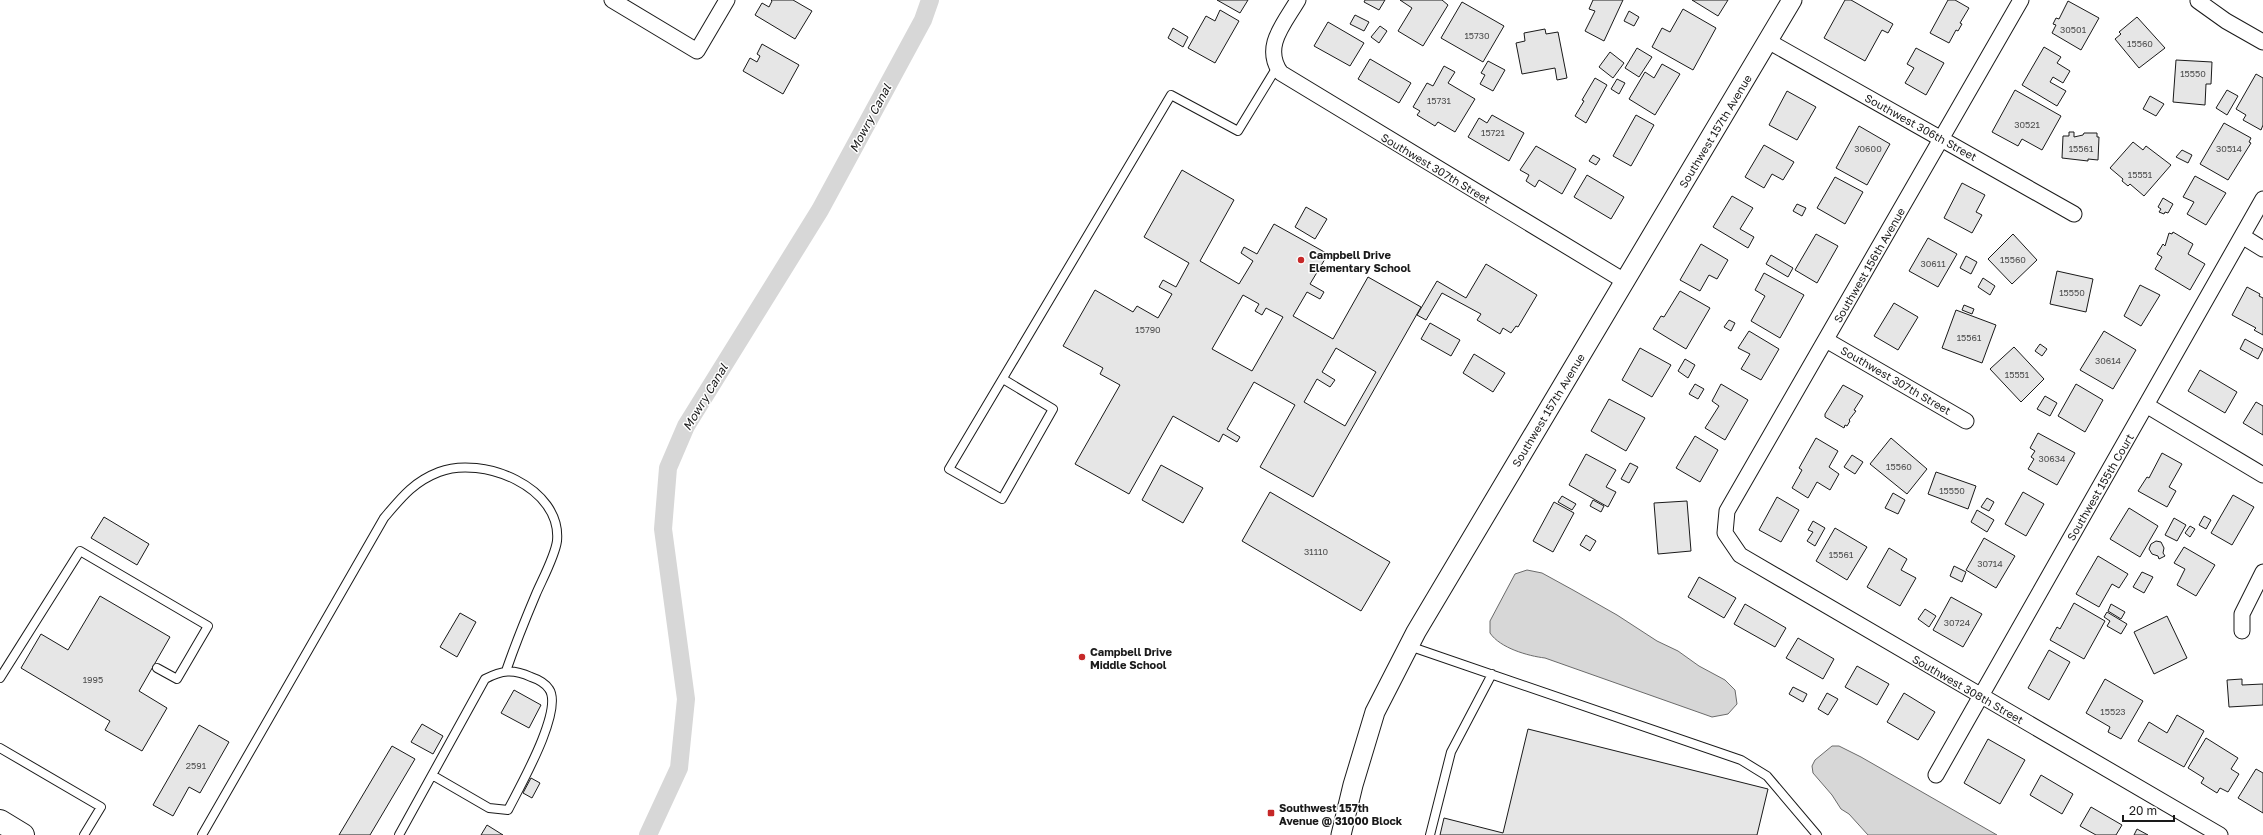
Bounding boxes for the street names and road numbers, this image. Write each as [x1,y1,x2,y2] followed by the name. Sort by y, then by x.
[1676,72,1754,190] street label: Southwest 157th Avenue
[1863,91,1979,163] street label: Southwest 306th Street
[1379,130,1493,206] street label: Southwest 307th Street
[1831,205,1907,325] street label: Southwest 156th Avenue
[1839,343,1953,417] street label: Southwest 307th Street
[1509,351,1587,469] street label: Southwest 157th Avenue
[2064,431,2136,543] street label: Southwest 155th Court
[1910,652,2026,726] street label: Southwest 308th Street

